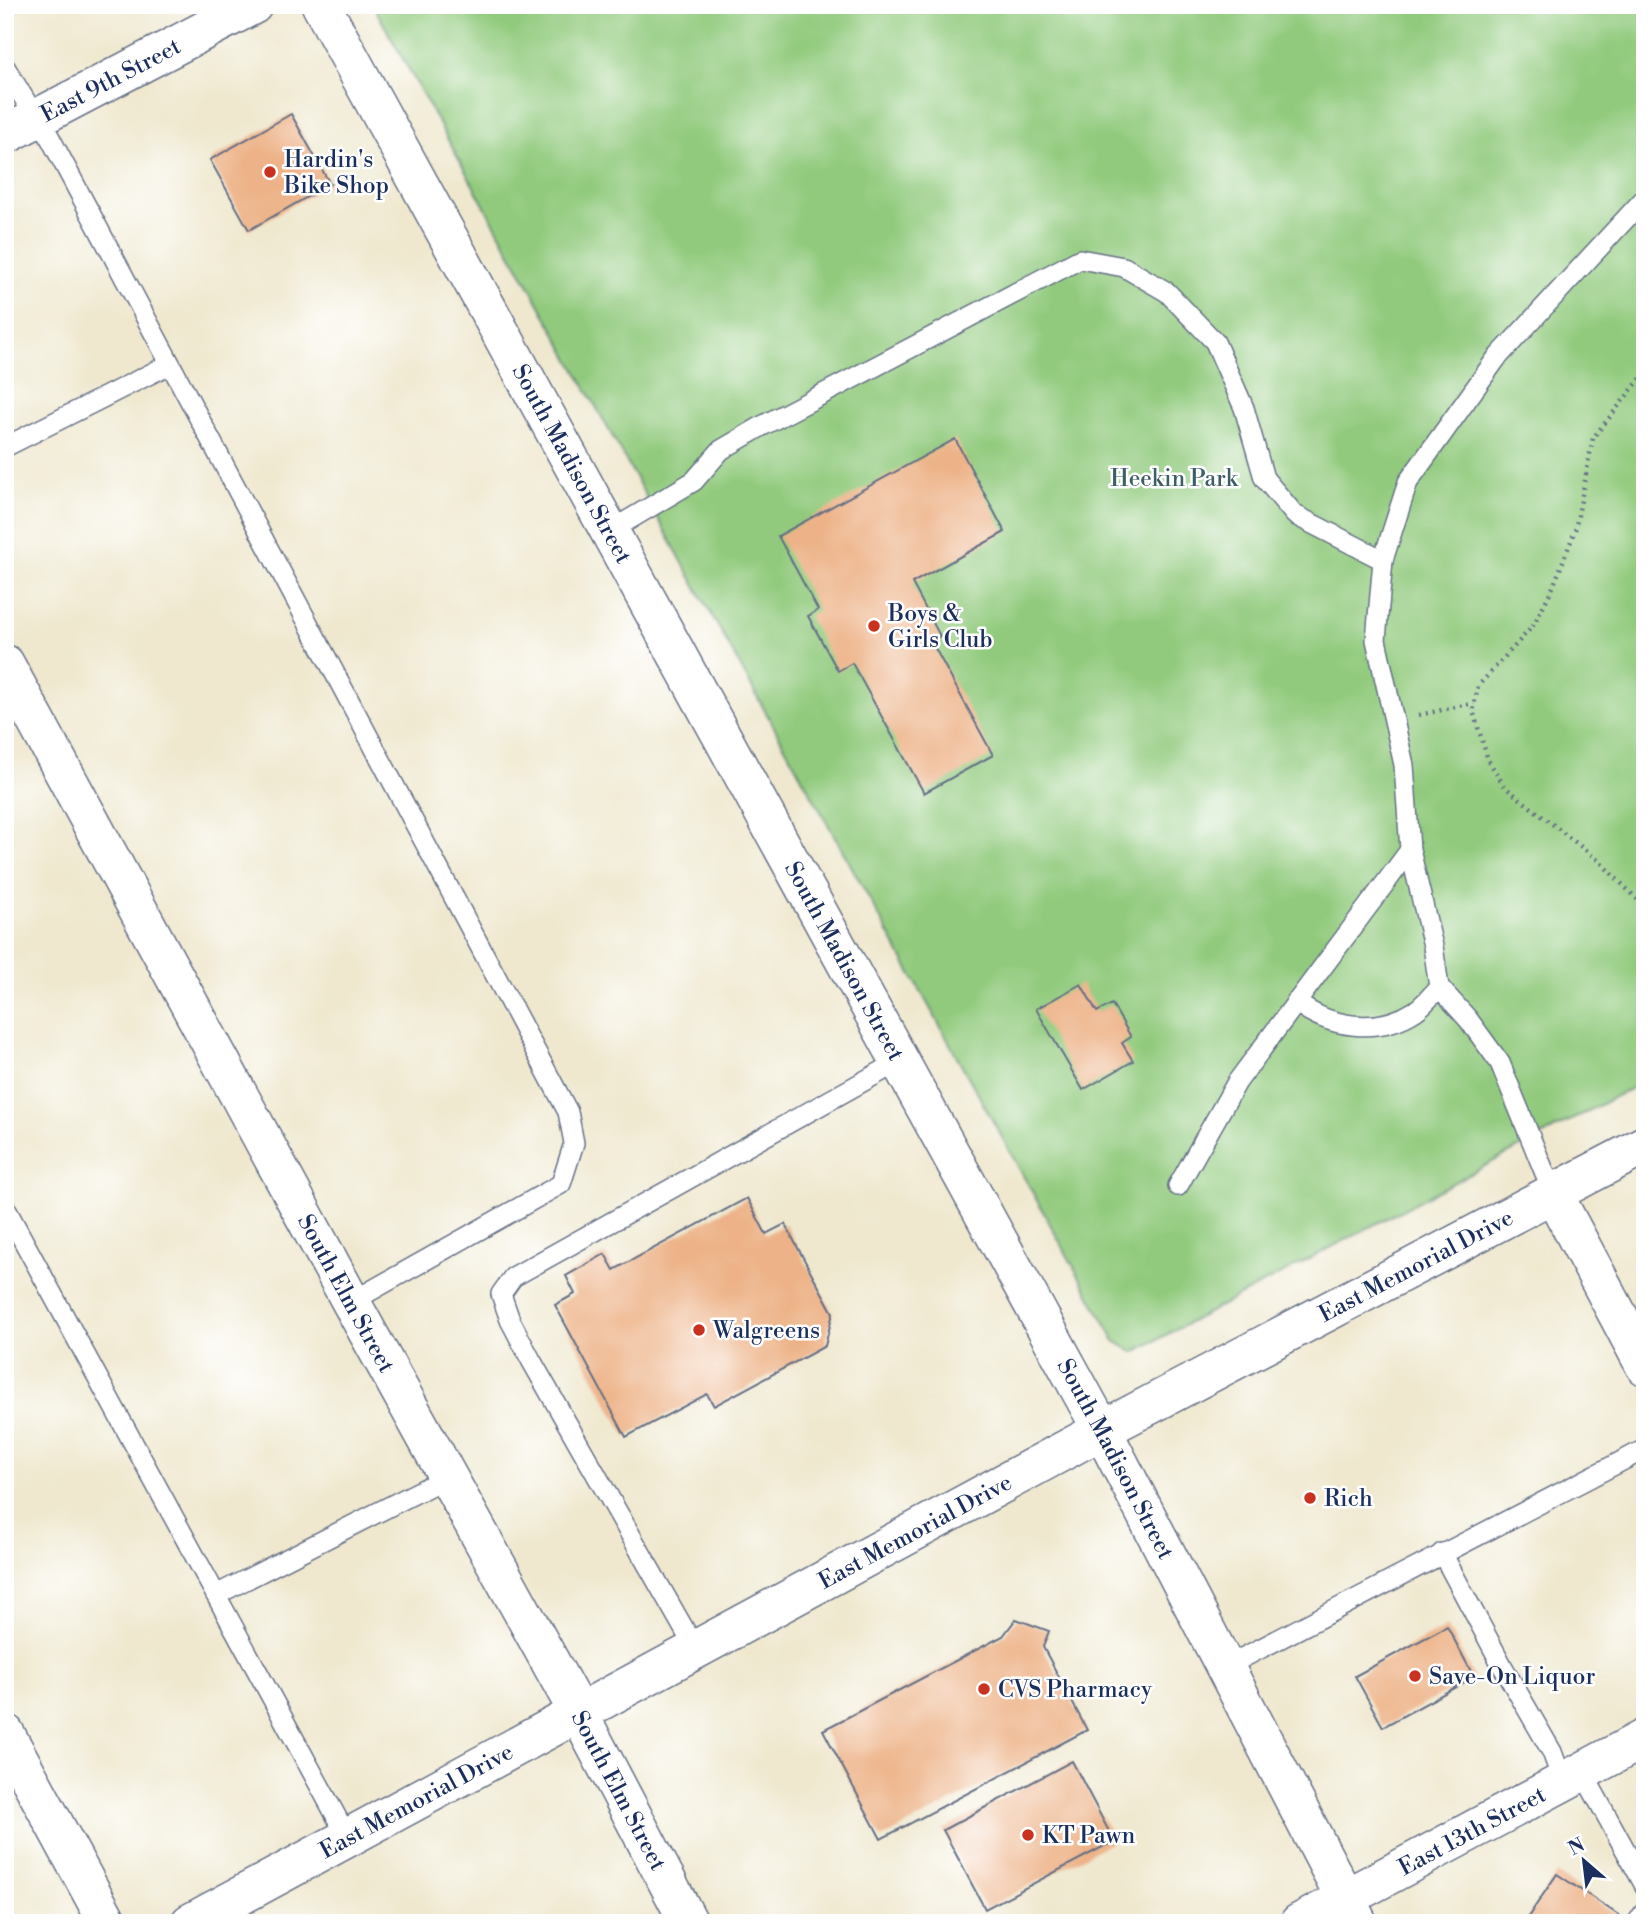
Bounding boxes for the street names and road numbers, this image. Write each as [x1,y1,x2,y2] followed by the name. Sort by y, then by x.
[36,32,186,129] street label: East 9th Street
[506,360,637,569] street label: South Madison Street
[778,857,910,1066] street label: South Madison Street
[1314,1204,1518,1329] street label: East Memorial Drive
[291,1210,400,1378] street label: South Elm Street
[1051,1354,1180,1564] street label: South Madison Street
[814,1468,1017,1596] street label: East Memorial Drive
[565,1706,672,1875] street label: South Elm Street
[315,1738,518,1865] street label: East Memorial Drive
[1394,1781,1551,1882] street label: East 13th Street

